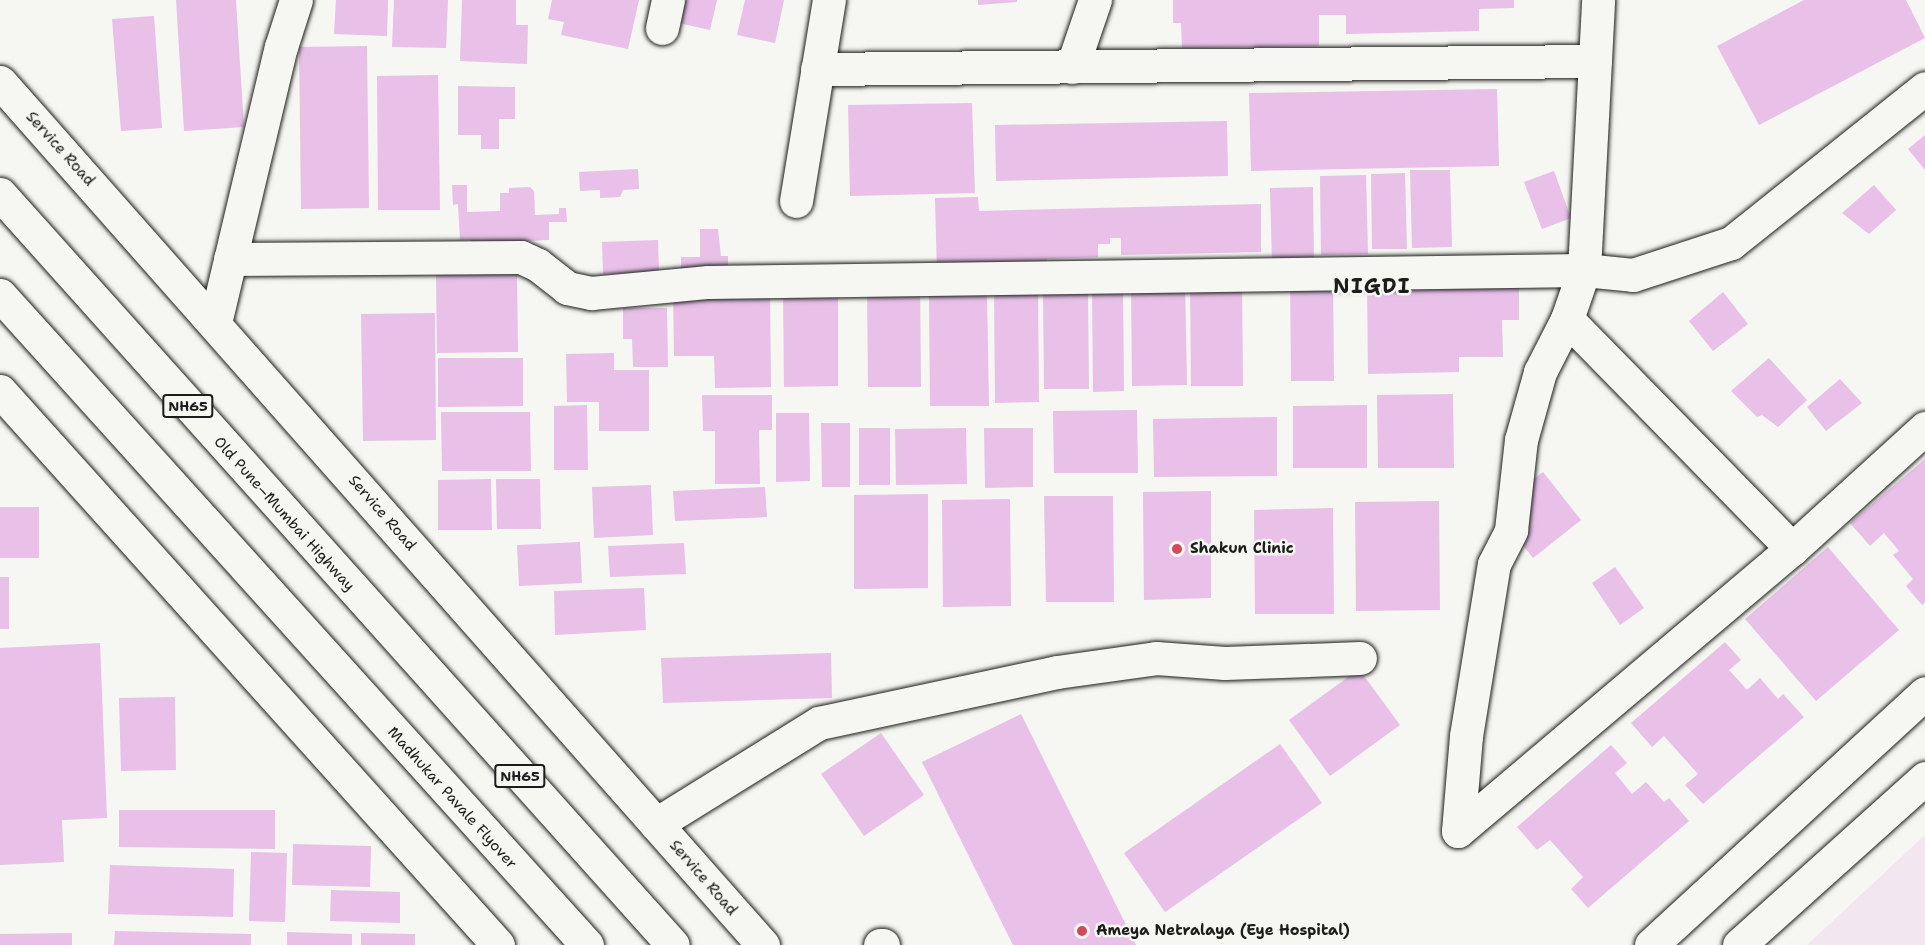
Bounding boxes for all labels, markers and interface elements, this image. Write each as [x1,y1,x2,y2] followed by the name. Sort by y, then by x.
[22,108,98,190] street label: Service Road
[1333,273,1411,299] district label: NIGDI
[161,395,215,417] road number: NH65
[210,433,358,595] street label: Old Pune–Mumbai Highway
[344,472,420,554] street label: Service Road
[1168,540,1186,558] marker: Shakun Clinic
[1190,540,1294,558] place label: Shakun Clinic
[384,723,520,873] street label: Madhukar Pavale Flyover
[493,765,547,787] road number: NH65
[665,837,741,919] street label: Service Road
[1073,922,1091,940] marker: Ameya Netralaya (Eye Hospital)
[1096,922,1350,940] place label: Ameya Netralaya (Eye Hospital)

